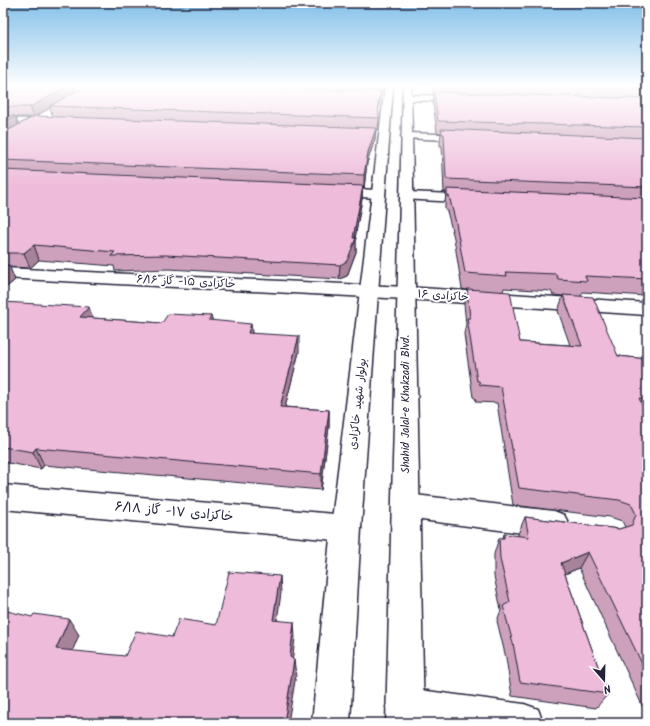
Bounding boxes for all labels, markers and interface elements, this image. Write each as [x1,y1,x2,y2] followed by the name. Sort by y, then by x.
[136,270,236,294] street label: خاکزادی ۱۵- گاز ۶/۱۶
[417,285,469,307] street label: خاکزادی ۱۶
[397,335,415,473] street label: Shahid Jalal-e Khakzadi Blvd.
[344,357,372,451] street label: بولوار شهید خاکزادی
[114,496,234,528] street label: خاکزادی ۱۷- گاز ۶/۱۸
[584,660,624,700] north arrow
[601,679,613,698] text: N

